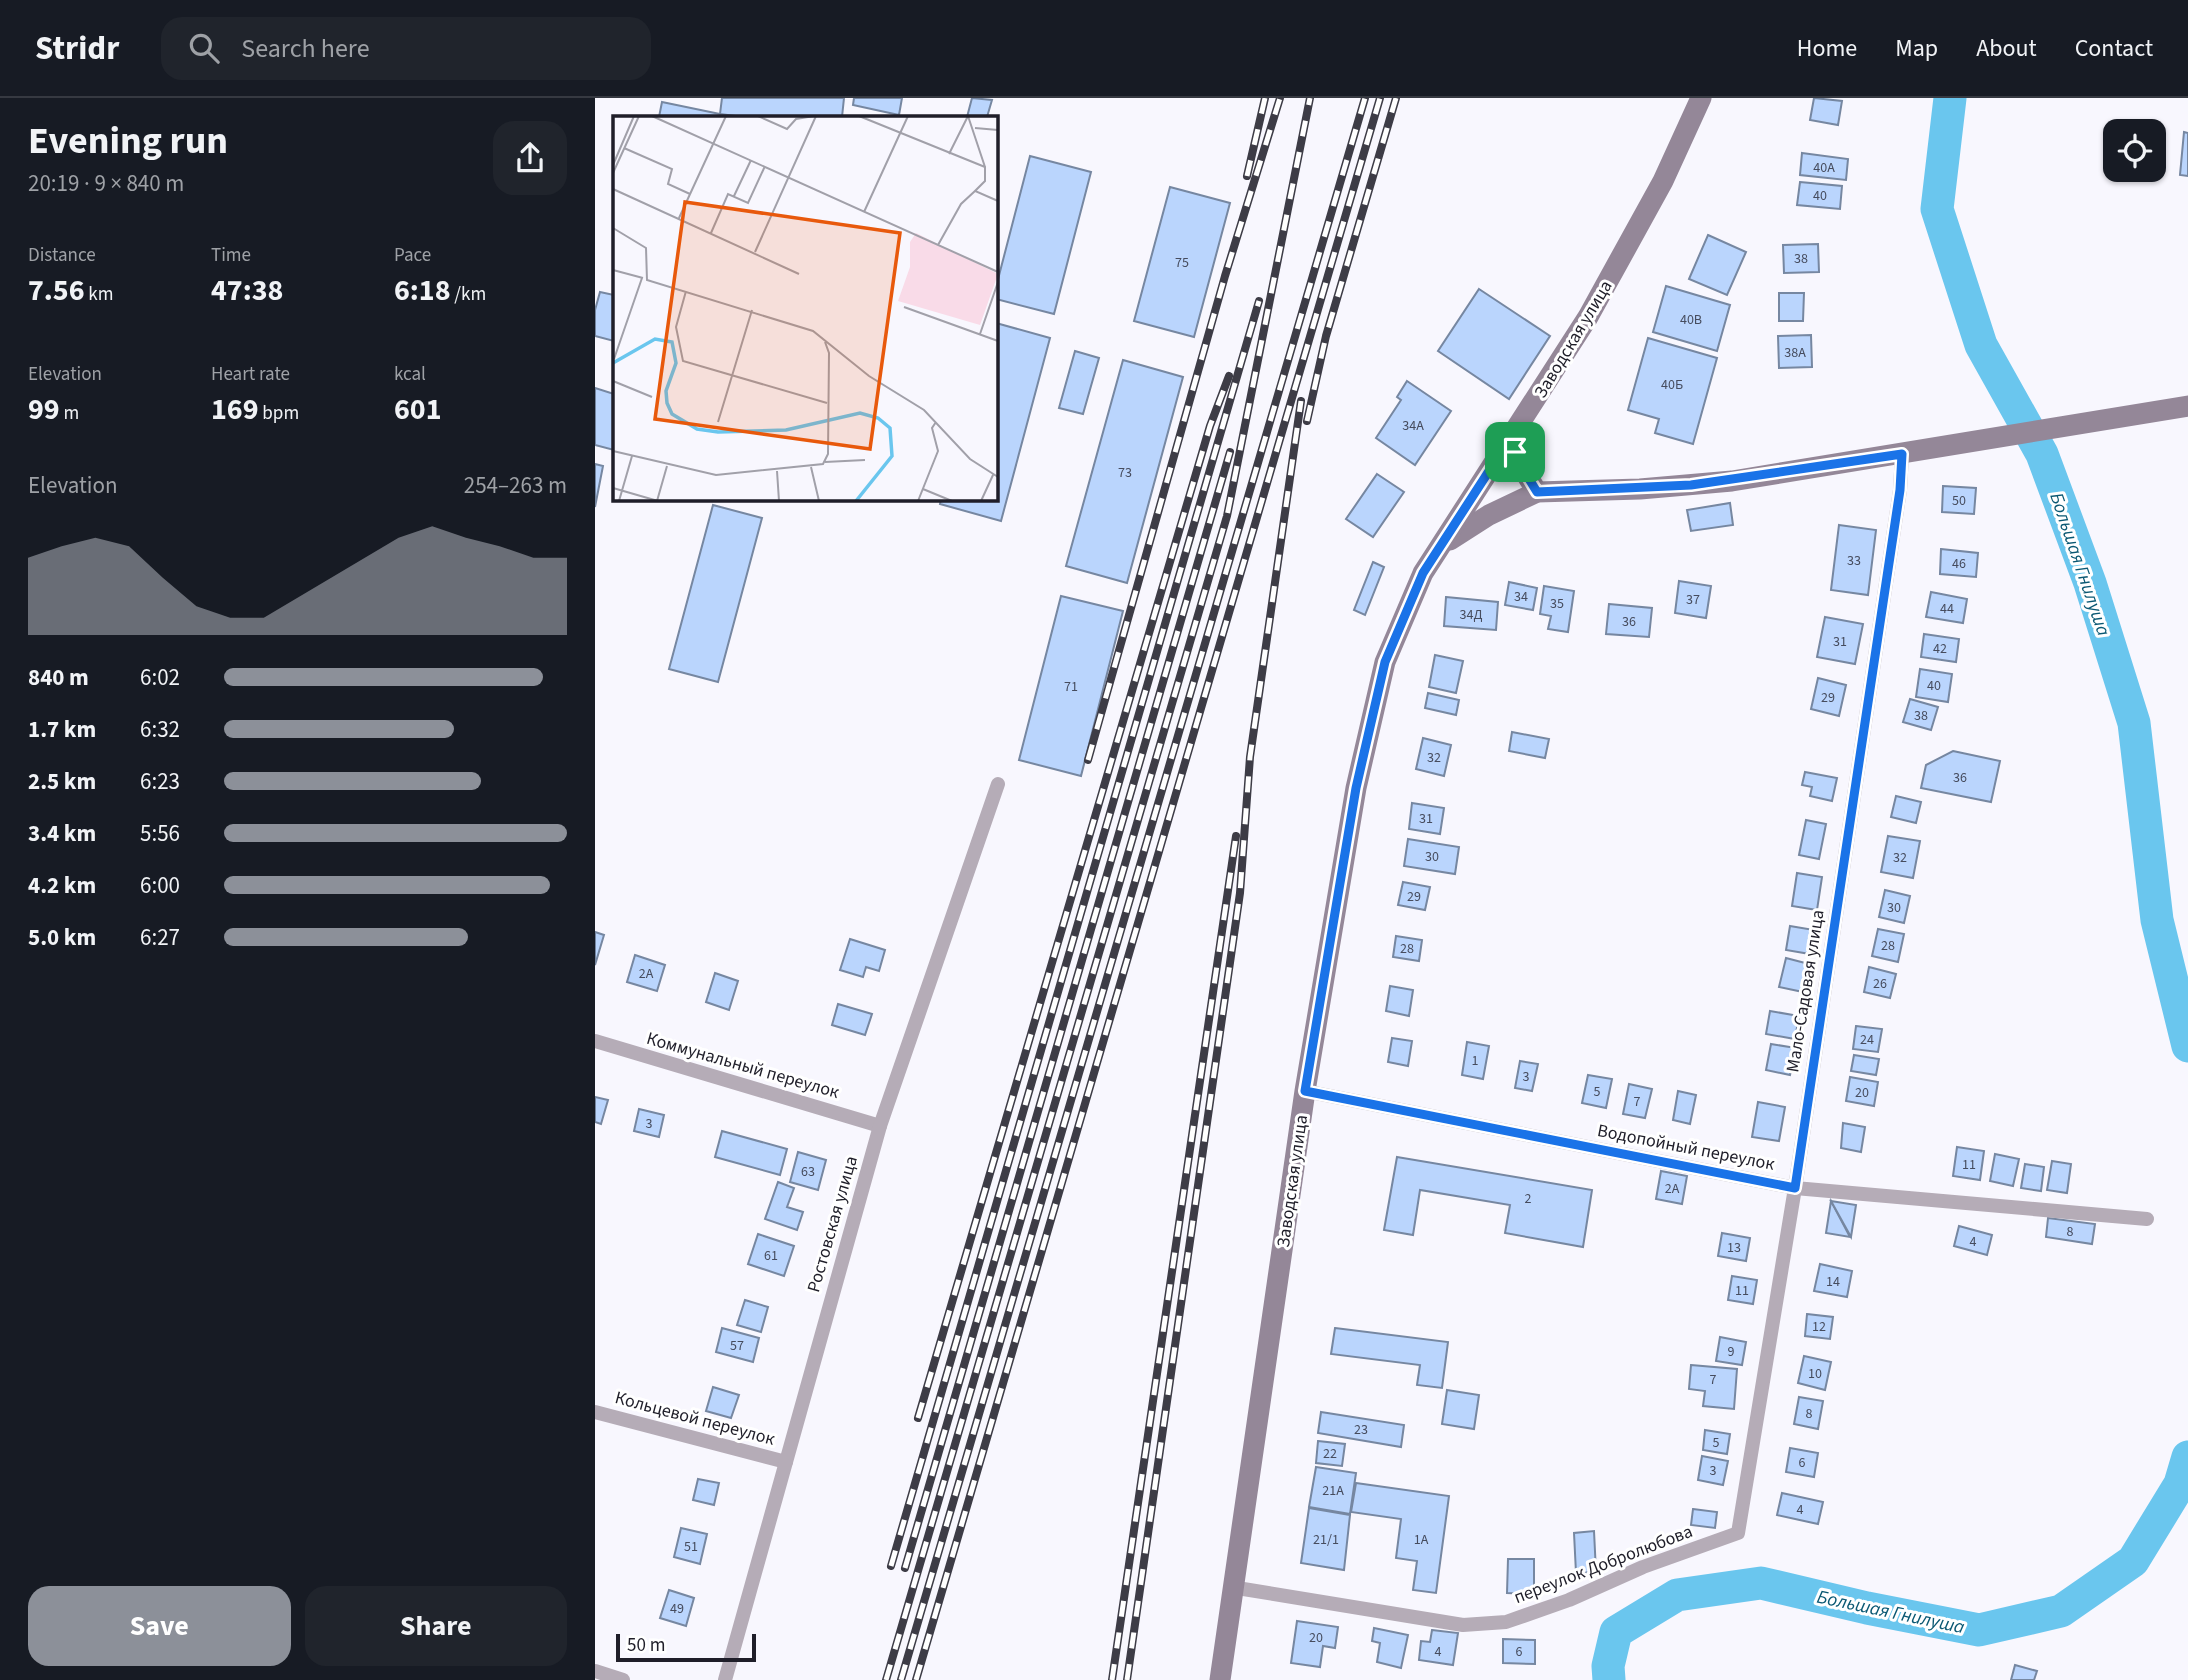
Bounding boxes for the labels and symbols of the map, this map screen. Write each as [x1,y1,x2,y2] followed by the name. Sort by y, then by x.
[613,116,997,500] inset map
[1813,158,1835,178] house number: 40А
[1813,186,1827,206] house number: 40
[1794,249,1808,269] house number: 38
[1175,253,1189,273] house number: 75
[1528,276,1619,403] street label: Заводская улица
[1680,310,1702,330] house number: 40В
[1784,343,1806,363] house number: 38А
[1661,375,1683,395] house number: 40Б
[1402,416,1424,436] house number: 34А
[1485,422,1545,482] pin
[1118,463,1132,483] house number: 73
[2042,489,2117,640] water label: Большая Гнилуша
[1952,491,1966,511] house number: 50
[1847,551,1861,571] house number: 33
[1952,554,1966,574] house number: 46
[1514,587,1528,607] house number: 34
[1686,590,1700,610] house number: 37
[1550,594,1564,614] house number: 35
[1940,599,1954,619] house number: 44
[1460,605,1482,625] house number: 34Д
[1622,612,1636,632] house number: 36
[1833,632,1847,652] house number: 31
[1933,639,1947,659] house number: 42
[1927,676,1941,696] house number: 40
[1064,677,1078,697] house number: 71
[1821,688,1835,708] house number: 29
[1914,706,1928,726] house number: 38
[1427,748,1441,768] house number: 32
[1953,768,1967,788] house number: 36
[1419,809,1433,829] house number: 31
[1425,847,1439,867] house number: 30
[1893,848,1907,868] house number: 32
[1407,887,1421,907] house number: 29
[1887,898,1901,918] house number: 30
[1780,908,1831,1074] street label: Мало-Садовая улица
[1881,936,1895,956] house number: 28
[1400,939,1414,959] house number: 28
[639,964,654,984] house number: 2А
[1873,974,1887,994] house number: 26
[644,1026,842,1105] street label: Коммунальный переулок
[1860,1030,1874,1050] house number: 24
[1472,1051,1479,1071] house number: 1
[1523,1067,1530,1087] house number: 3
[1594,1082,1601,1102] house number: 5
[1855,1083,1869,1103] house number: 20
[1634,1092,1641,1112] house number: 7
[1271,1113,1314,1249] street label: Заводская улица
[646,1114,653,1134] house number: 3
[1595,1118,1777,1177] street label: Водопойный переулок
[801,1153,864,1295] street label: Ростовская улица
[1962,1155,1976,1175] house number: 11
[801,1162,815,1182] house number: 63
[1665,1179,1680,1199] house number: 2А
[1525,1189,1532,1209] house number: 2
[2067,1222,2074,1242] house number: 8
[1970,1232,1977,1252] house number: 4
[1727,1238,1741,1258] house number: 13
[764,1246,778,1266] house number: 61
[1826,1272,1840,1292] house number: 14
[1735,1281,1749,1301] house number: 11
[1812,1317,1826,1337] house number: 12
[730,1336,744,1356] house number: 57
[1728,1342,1735,1362] house number: 9
[1808,1364,1822,1384] house number: 10
[1710,1370,1717,1390] house number: 7
[612,1385,778,1452] street label: Кольцевой переулок
[1806,1404,1813,1424] house number: 8
[1354,1420,1368,1440] house number: 23
[1713,1433,1720,1453] house number: 5
[1323,1444,1337,1464] house number: 22
[1799,1453,1806,1473] house number: 6
[1710,1461,1717,1481] house number: 3
[1322,1481,1344,1501] house number: 21А
[1797,1500,1804,1520] house number: 4
[1510,1519,1696,1610] street label: переулок Добролюбова
[1313,1530,1339,1550] house number: 21/1
[1414,1530,1429,1550] house number: 1А
[684,1537,698,1557] house number: 51
[1814,1584,1967,1641] water label: Большая Гнилуша
[670,1599,684,1619] house number: 49
[1309,1628,1323,1648] house number: 20
[616,1631,756,1663] scale bar
[1435,1642,1442,1662] house number: 4
[1516,1642,1523,1662] house number: 6

